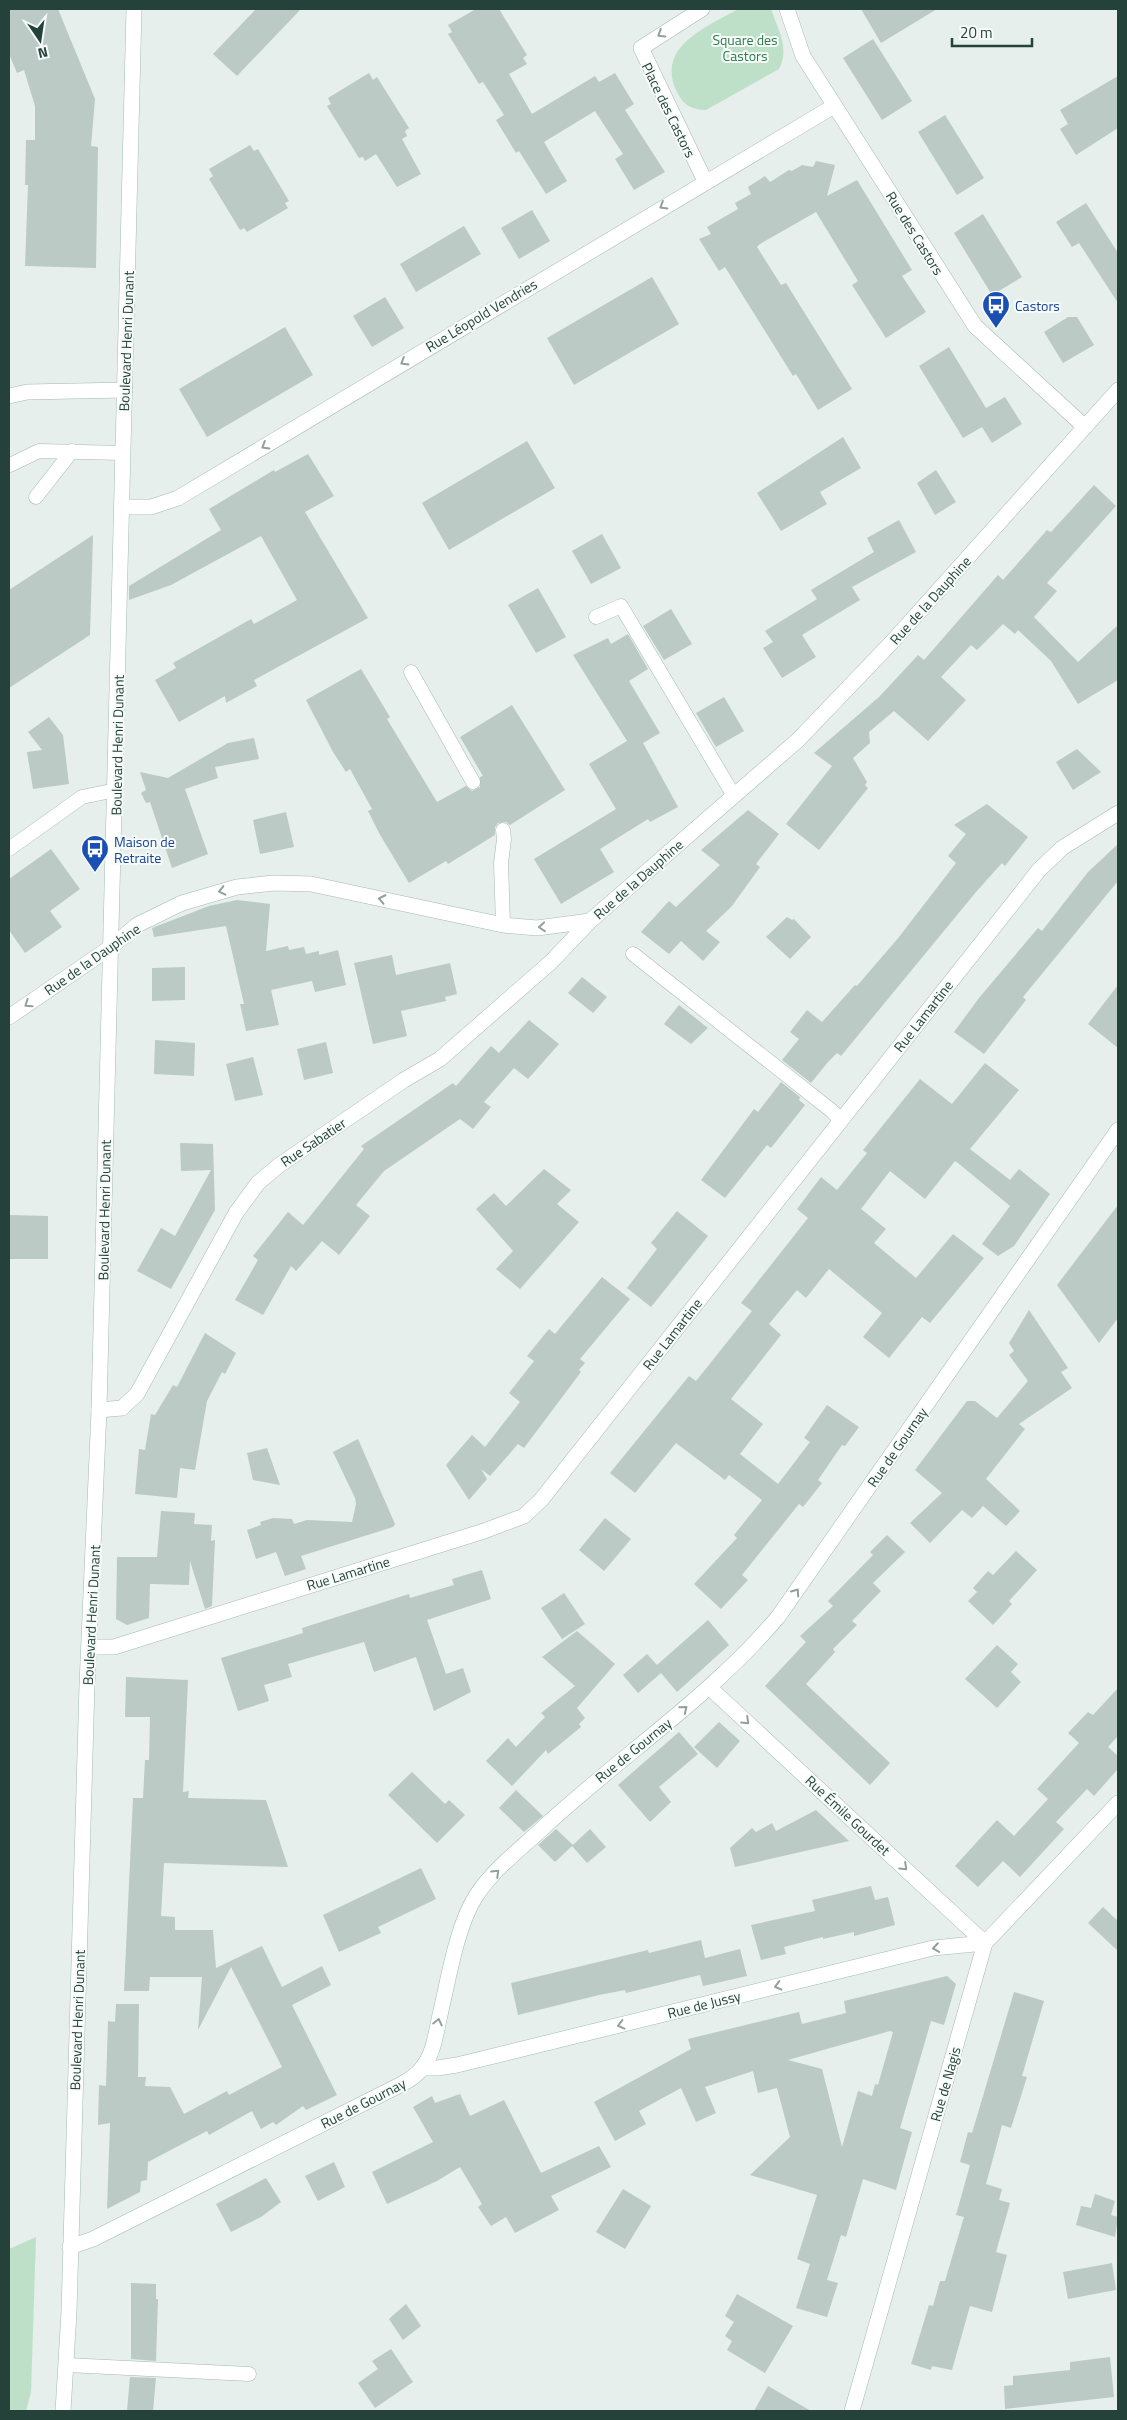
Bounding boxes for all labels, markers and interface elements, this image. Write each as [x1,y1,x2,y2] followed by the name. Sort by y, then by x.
[15,15,65,65] north arrow
[952,15,1032,47] scale bar
[960,21,993,44] text: 20 m
[657,28,666,38] one-way arrow
[712,29,778,66] park label: Square des Castors
[36,42,50,64] text: N
[637,59,701,161] street label: Place des Castors
[881,187,949,279] street label: Rue des Castors
[660,200,669,210] one-way arrow
[113,270,139,412] street label: Boulevard Henri Dunant
[421,273,541,357] street label: Rue Léopold Vendries
[981,290,1011,329] bus stop icon: Castors
[1015,295,1060,316] place label: Castors
[400,356,409,366] one-way arrow
[261,439,270,449] one-way arrow
[884,551,976,649] street label: Rue de la Dauphine
[105,674,129,816] street label: Boulevard Henri Dunant
[114,831,175,868] place label: Maison de Retraite
[80,834,110,873] bus stop icon: Maison de Retraite
[588,834,688,924] street label: Rue de la Dauphine
[217,885,226,896] one-way arrow
[378,894,387,905] one-way arrow
[40,918,144,1000] street label: Rue de la Dauphine
[538,921,546,932] one-way arrow
[888,976,958,1056] street label: Rue Lamartine
[24,998,33,1007] one-way arrow
[276,1112,350,1172] street label: Rue Sabatier
[92,1139,116,1281] street label: Boulevard Henri Dunant
[637,1294,707,1374] street label: Rue Lamartine
[862,1403,932,1491] street label: Rue de Gournay
[77,1544,105,1686] street label: Boulevard Henri Dunant
[304,1550,392,1596] street label: Rue Lamartine
[790,1588,799,1598] one-way arrow
[678,1706,687,1714] one-way arrow
[590,1712,676,1788] street label: Rue de Gournay
[741,1715,750,1724] one-way arrow
[801,1770,895,1860] street label: Rue Émile Gourdet
[898,1861,907,1870] one-way arrow
[490,1870,499,1879] one-way arrow
[932,1942,940,1953] one-way arrow
[64,1949,90,2091] street label: Boulevard Henri Dunant
[774,1980,783,1991] one-way arrow
[665,1985,743,2023] street label: Rue de Jussy
[432,2017,443,2026] one-way arrow
[616,2019,625,2030] one-way arrow
[924,2044,966,2124] street label: Rue de Nagis
[317,2072,410,2134] street label: Rue de Gournay

